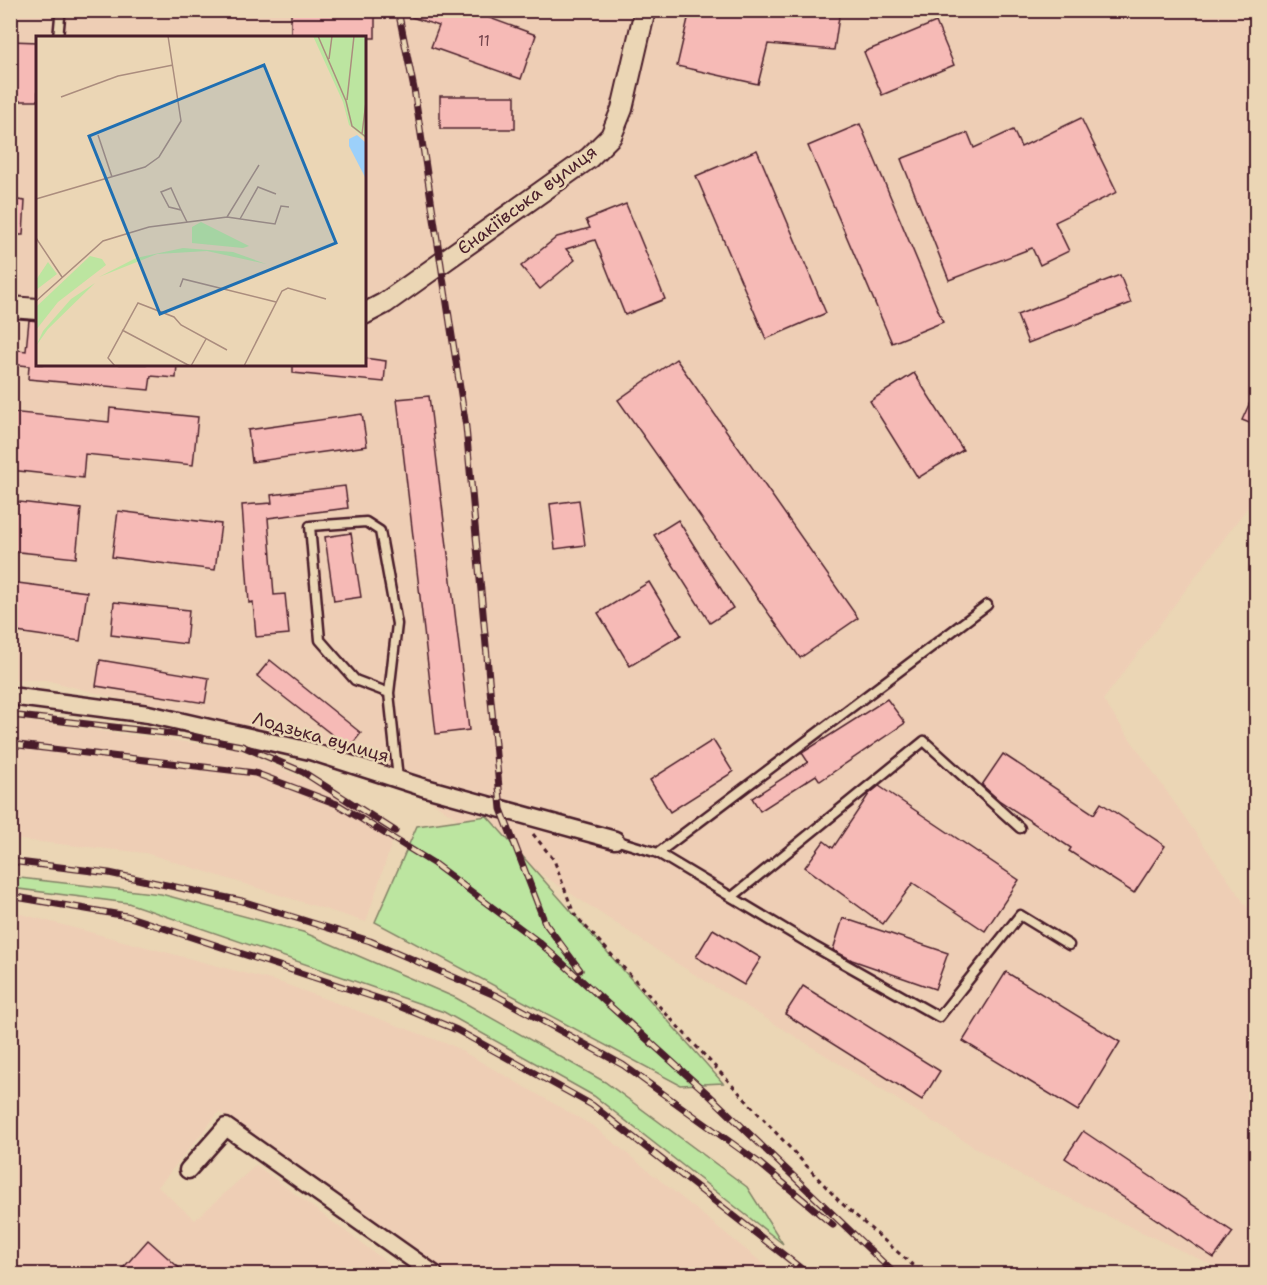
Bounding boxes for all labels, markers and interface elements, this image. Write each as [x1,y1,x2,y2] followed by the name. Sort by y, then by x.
[478,31,490,51] house number: 11
[36,36,366,366] inset map
[452,140,602,260] street label: Єнакіївська вулиця
[250,706,392,768] street label: Лодзька вулиця

